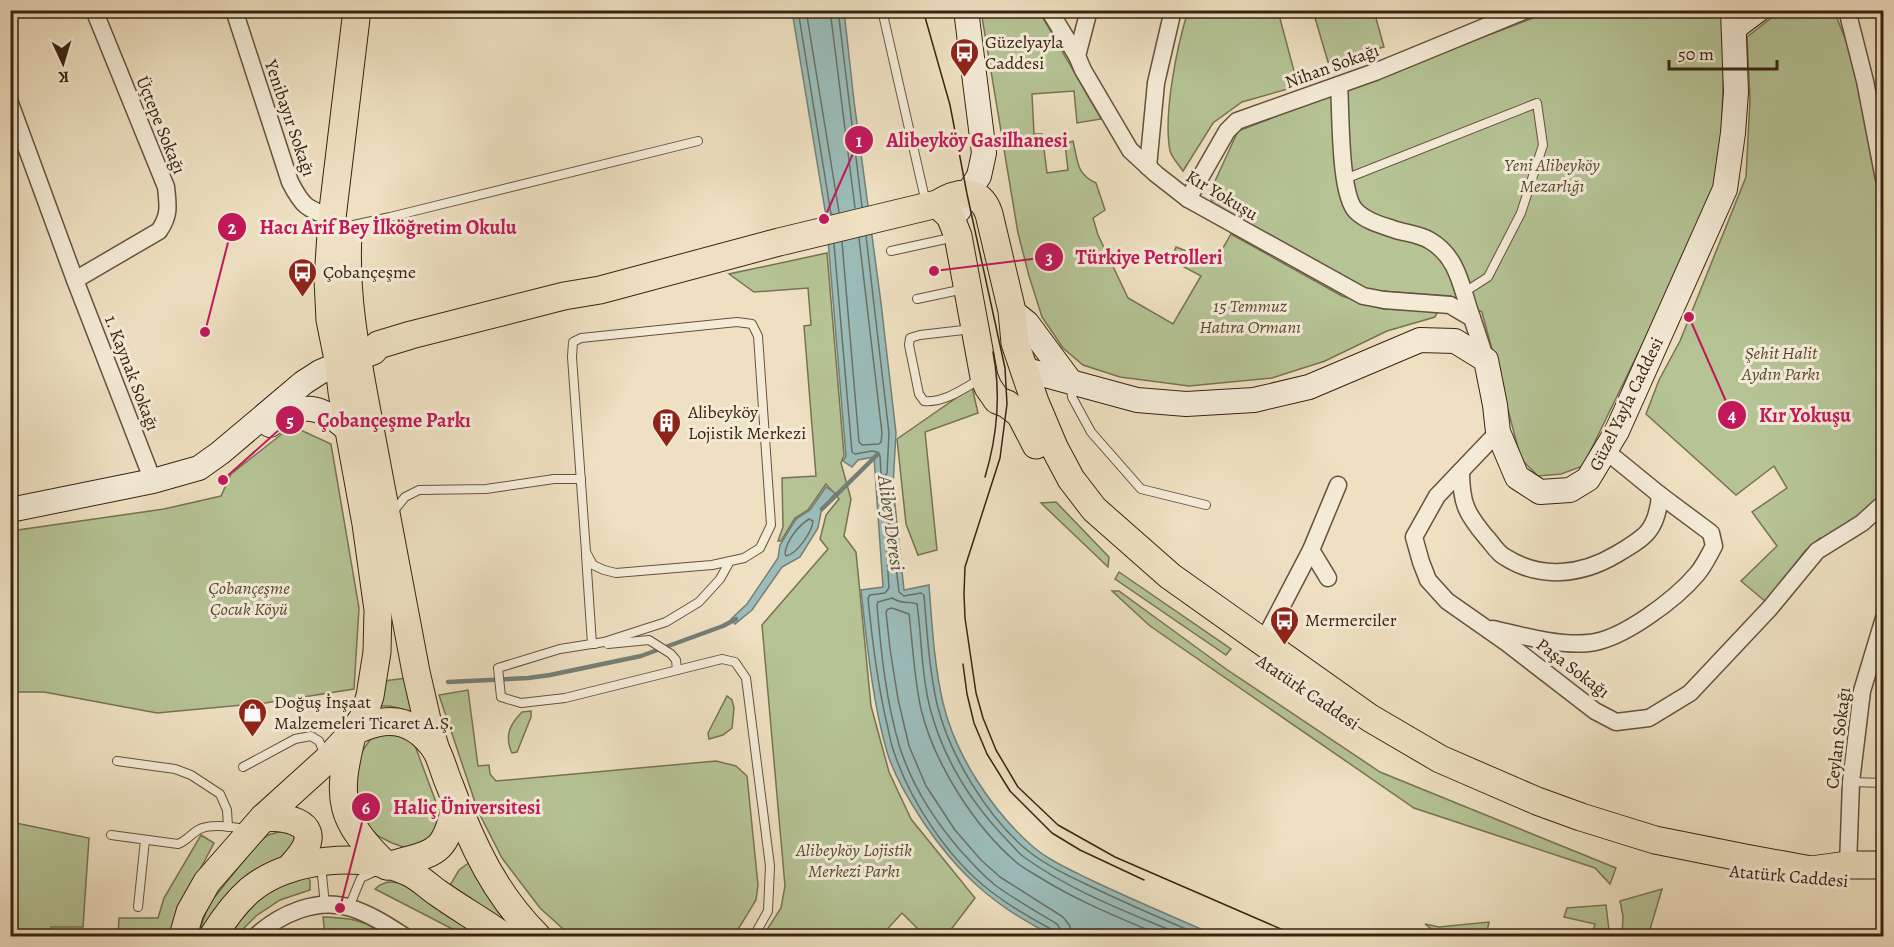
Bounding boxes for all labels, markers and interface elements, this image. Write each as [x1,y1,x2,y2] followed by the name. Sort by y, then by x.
[985,30,1064,75] place label: Güzelyayla Caddesi
[33,33,93,93] north arrow
[1669,33,1777,71] scale bar
[948,36,980,78] bus stop icon: Güzelyayla Caddesi
[1282,38,1382,94] street label: Nihan Sokağı
[1678,42,1714,66] text: 50 m
[258,56,321,180] street label: Yenibayır Sokağı
[57,66,70,88] text: K
[130,72,192,178] street label: Üçtepe Sokağı
[844,121,1080,159] callout: Alibeyköy Gasilhanesi
[885,127,1068,154] text: Alibeyköy Gasilhanesi
[856,129,863,153] text: 1
[1504,153,1600,198] park label: Yeni Alibeyköy Mezarlığı
[1181,164,1263,226] street label: Kır Yokuşu
[217,208,529,246] callout: Hacı Arif Bey İlköğretim Okulu
[259,214,517,241] text: Hacı Arif Bey İlköğretim Okulu
[228,216,237,240] text: 2
[1034,238,1235,276] callout: Türkiye Petrolleri
[1076,244,1223,271] text: Türkiye Petrolleri
[1045,246,1053,270] text: 3
[286,256,318,298] bus stop icon: Çobançeşme
[323,260,416,284] place label: Çobançeşme
[1199,294,1301,339] park label: 15 Temmuz Hatıra Ormanı
[99,312,165,434] street label: 1. Kaynak Sokağı
[1583,333,1669,475] street label: Güzel Yayla Caddesi
[1741,341,1820,386] park label: Şehit Halit Aydın Parkı
[1717,396,1863,434] callout: Kır Yokuşu
[687,400,806,445] place label: Alibeyköy Lojistik Merkezi
[275,401,483,439] callout: Çobançeşme Parkı
[1759,402,1851,429] text: Kır Yokuşu
[1728,403,1737,427] text: 4
[651,406,683,448] building icon: Alibeyköy Lojistik Merkezi
[317,407,471,434] text: Çobançeşme Parkı
[286,409,294,433] text: 5
[871,473,911,572] water label: Alibey Deresi
[208,576,290,621] park label: Çobançeşme Çocuk Köyü
[1268,604,1300,646] bus stop icon: Mermerciler
[1305,608,1397,632] place label: Mermerciler
[1531,632,1615,704] street label: Paşa Sokağı
[1251,648,1364,735] street label: Atatürk Caddesi
[1820,686,1856,790] street label: Ceylan Sokağı
[274,690,454,735] place label: Doğuş İnşaat Malzemeleri Ticaret A.Ş.
[237,696,269,738] shop icon: Doğuş İnşaat Malzemeleri Ticaret A.Ş.
[351,788,553,826] callout: Haliç Üniversitesi
[393,794,541,821] text: Haliç Üniversitesi
[362,796,370,820] text: 6
[795,838,912,883] park label: Alibeyköy Lojistik Merkezi Parkı
[1728,859,1849,893] street label: Atatürk Caddesi

